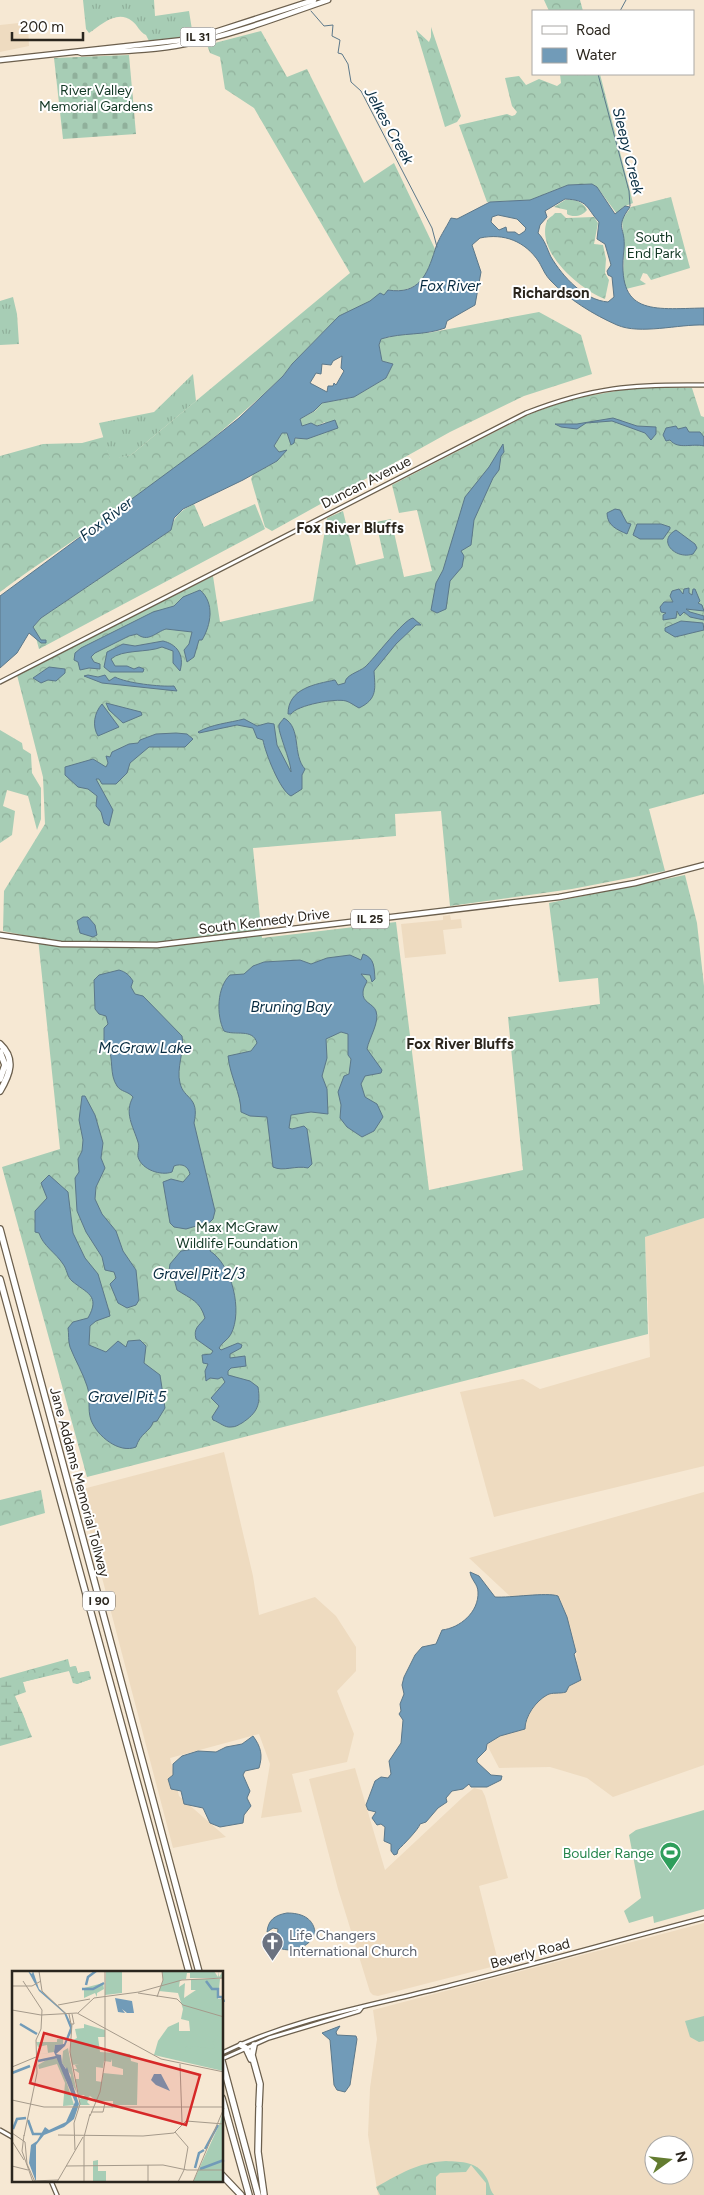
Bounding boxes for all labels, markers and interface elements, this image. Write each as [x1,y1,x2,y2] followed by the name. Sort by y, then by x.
[12,10,84,42] scale bar
[532,10,694,75] legend
[20,18,64,36] text: 200 m
[576,21,611,39] text: Road
[180,28,216,46] road number: IL 31
[576,46,616,64] text: Water
[39,82,153,115] park label: River Valley Memorial Gardens
[360,84,418,168] water label: Jelkes Creek
[609,106,648,197] water label: Sleepy Creek
[627,229,681,262] park label: South End Park
[419,277,482,295] water label: Fox River
[512,284,590,302] district label: Richardson
[318,452,414,512] street label: Duncan Avenue
[76,493,137,545] water label: Fox River
[296,519,404,537] district label: Fox River Bluffs
[198,905,331,938] street label: South Kennedy Drive
[351,910,389,929] road number: IL 25
[250,998,333,1016] water label: Bruning Bay
[406,1035,514,1053] district label: Fox River Bluffs
[98,1039,192,1057] water label: McGraw Lake
[176,1219,298,1252] park label: Max McGraw Wildlife Foundation
[153,1265,246,1283] water label: Gravel Pit 2/3
[46,1385,113,1579] street label: Jane Addams Memorial Tollway
[88,1388,167,1406] water label: Gravel Pit 5
[83,1592,115,1610] road number: I 90
[658,1841,682,1872] sports icon: Boulder Range
[563,1845,654,1862] place label: Boulder Range
[289,1927,417,1960] place label: Life Changers International Church
[261,1931,285,1962] church icon: Life Changers International Church
[489,1935,572,1972] street label: Beverly Road
[12,1971,224,2182] inset map
[644,2135,694,2185] north arrow
[671,2149,691,2164] text: N

